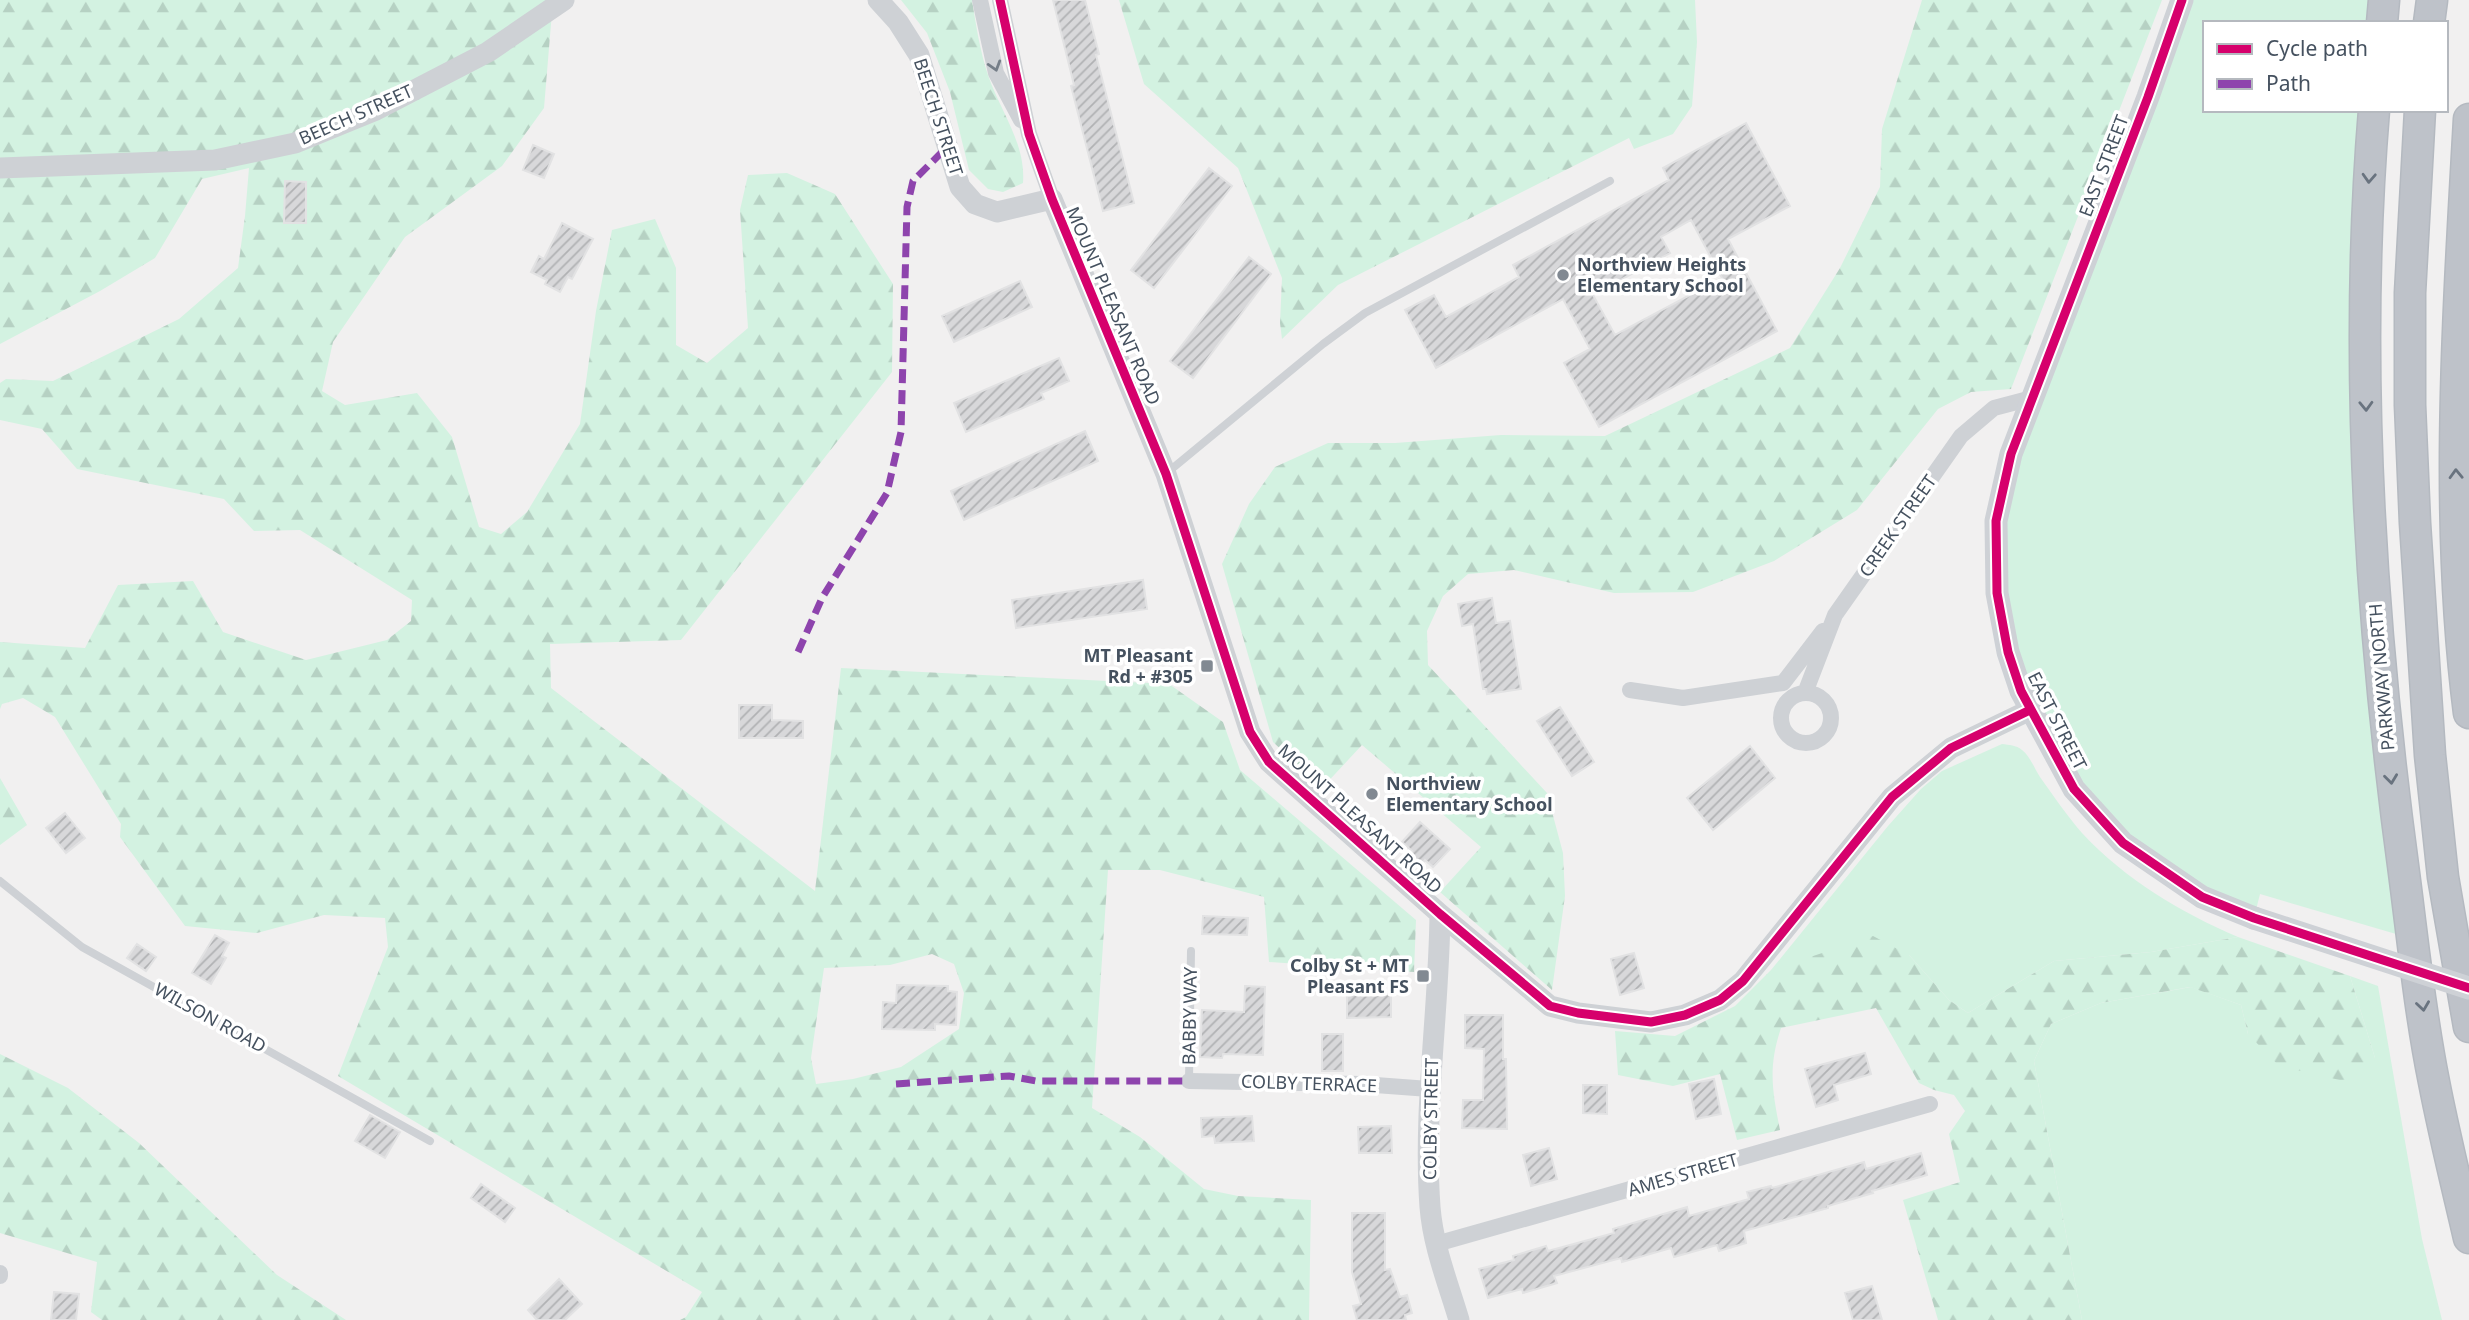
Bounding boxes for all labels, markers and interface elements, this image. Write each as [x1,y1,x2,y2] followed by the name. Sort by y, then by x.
[2203,21,2448,112] legend
[2266,34,2368,62] text: Cycle path
[909,55,969,179] street label: BEECH STREET
[986,60,1001,72] one-way arrow
[2266,69,2311,97] text: Path
[295,78,416,150] street label: BEECH STREET
[2073,111,2133,220] street label: EAST STREET
[2361,173,2376,184] one-way arrow
[1061,203,1167,408] street label: MOUNT PLEASANT ROAD
[1577,252,1746,297] place label: Northview Heights Elementary School
[1555,267,1571,283] marker: Northview Heights Elementary School
[2358,400,2373,411] one-way arrow
[2448,469,2464,479] one-way arrow
[1853,470,1941,581] street label: CREEK STREET
[2363,603,2399,752] street label: PARKWAY NORTH
[1084,643,1193,688] place label: MT Pleasant Rd + #305
[1199,658,1215,674] marker: MT Pleasant Rd + #305
[2023,667,2093,774] street label: EAST STREET
[1273,738,1448,898] street label: MOUNT PLEASANT ROAD
[1386,771,1553,816] place label: Northview Elementary School
[2384,773,2399,785] one-way arrow
[1364,786,1380,802] marker: Northview Elementary School
[1290,953,1410,998] place label: Colby St + MT Pleasant FS
[1176,966,1202,1065] street label: BABBY WAY
[1415,968,1431,984] marker: Colby St + MT Pleasant FS
[150,977,271,1058] street label: WILSON ROAD
[2415,1001,2430,1012] one-way arrow
[1417,1058,1443,1180] street label: COLBY STREET
[1241,1069,1377,1097] street label: COLBY TERRACE
[1625,1147,1741,1201] street label: AMES STREET

